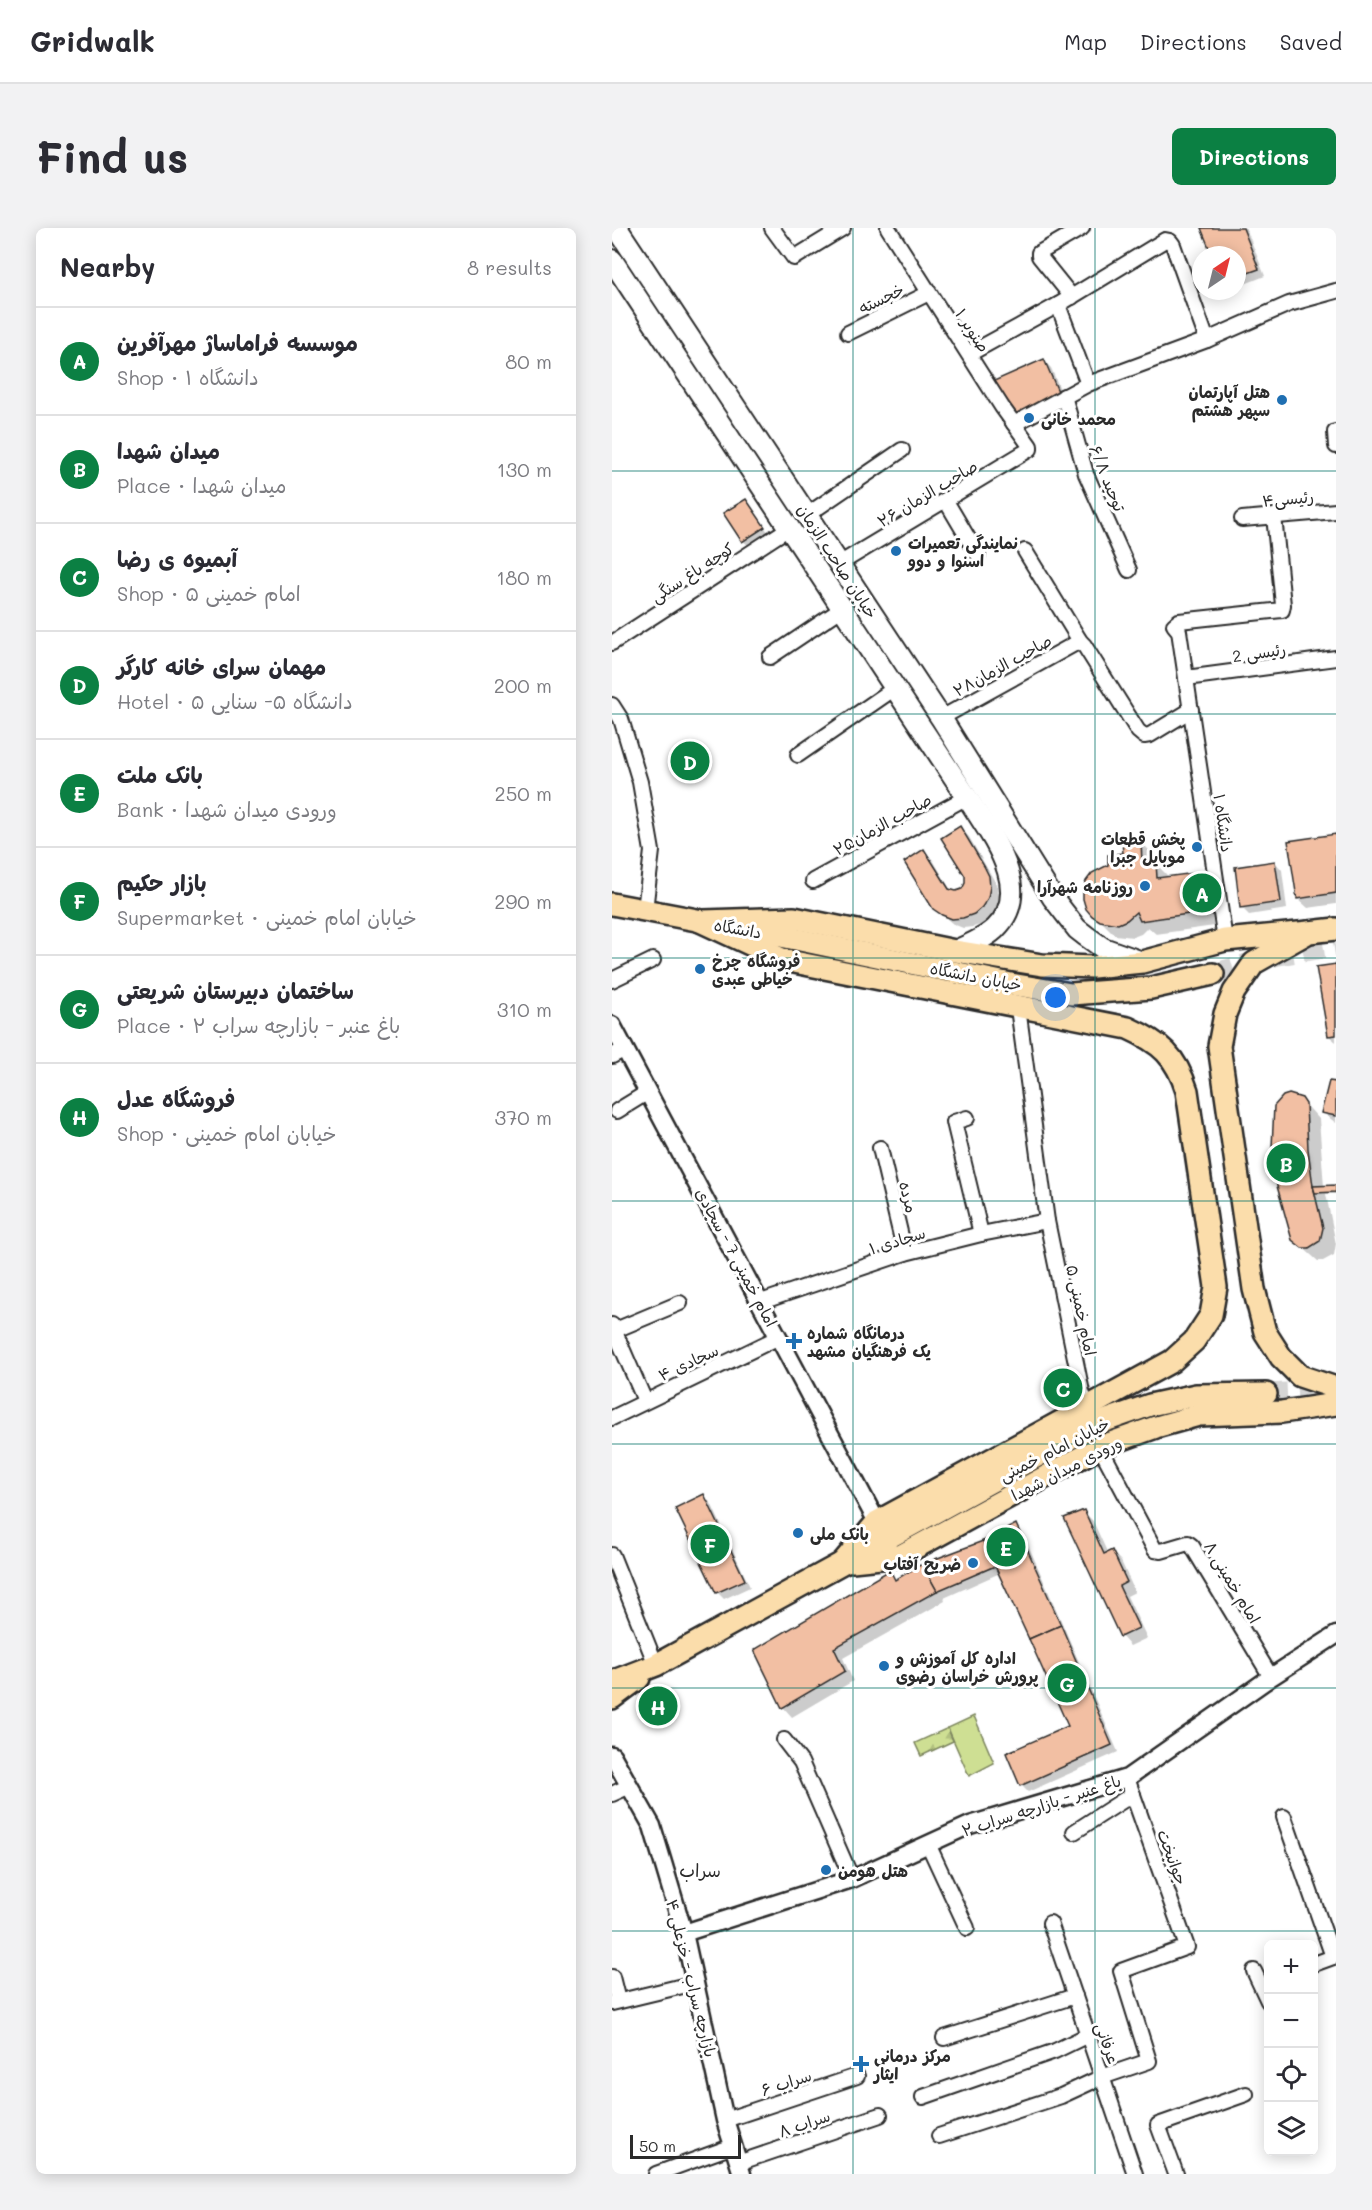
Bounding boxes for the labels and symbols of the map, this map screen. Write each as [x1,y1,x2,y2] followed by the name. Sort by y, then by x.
[1192,246,1246,300] north arrow
[855,278,907,318] street label: خجسته
[950,304,995,356] street label: صنوبر ۱
[1188,381,1270,423] place label: هتل آپارتمان سپهر هشتم
[1275,393,1289,407] marker: هتل آپارتمان سپهر هشتم
[1041,408,1116,430] place label: محمد خانی
[1022,411,1036,425] marker: محمد خانی
[1084,442,1131,515] street label: توحید ۶/۸
[873,455,981,531] street label: صاحب الزمان ۲۶
[1261,485,1315,512] street label: رئیسی۴
[793,500,883,622] street label: خیابان صاحب الزمان
[906,532,1018,573] place label: نمایندگی تعمیرات اسنوا و دوو
[646,537,739,609] street label: کوچه باغ سنگی
[889,544,903,558] marker: نمایندگی تعمیرات اسنوا و دوو
[949,629,1055,701] street label: صاحب الزمان۲۸
[1231,638,1287,667] street label: رئیسی 2
[670,738,710,784] pin: D
[829,788,935,860] street label: صاحب الزمان۲۵
[1210,792,1238,854] street label: دانشگاه ۱
[1101,828,1185,868] place label: پخش قطعات موبایل جبرا
[1190,840,1204,854] marker: پخش قطعات موبایل جبرا
[1182,870,1222,916] pin: A
[1037,876,1133,898] place label: روزنامه شهرآرا
[1138,879,1152,893] marker: روزنامه شهرآرا
[713,914,763,942] street label: دانشگاه
[712,950,800,990] place label: فروشگاه چرخ خیاطی عبدی
[929,957,1023,995] street label: خیابان دانشگاه
[693,962,707,976] marker: فروشگاه چرخ خیاطی عبدی
[1041,983,1070,1012] your location
[1266,1140,1306,1186] pin: B
[895,1179,923,1215] street label: مرده
[689,1184,782,1331] street label: امام خمینی 7 - سجادی
[866,1221,928,1259] street label: سجادی ۱
[1059,1263,1102,1358] street label: امام خمینی ۵
[807,1322,931,1361] place label: درمانگاه شماره یک فرهنگیان مشهد
[785,1332,803,1350] marker: درمانگاه شماره یک فرهنگیان مشهد
[654,1339,722,1385] street label: سجادی ۴
[1044,1366,1082,1410] pin: C
[995,1412,1114,1488] street label: خیابان امام خمینی
[1007,1431,1125,1506] street label: ورودی میدان شهدا
[690,1522,730,1566] pin: F
[810,1523,869,1545] place label: بانک ملی
[986,1524,1026,1570] pin: E
[791,1526,805,1540] marker: بانک ملی
[1198,1537,1266,1629] street label: امام خمینی ۸
[883,1553,961,1575] place label: ضریح آفتاب
[966,1556,980,1570] marker: ضریح آفتاب
[895,1647,1039,1687] place label: اداره کل آموزش و پرورش خراسان رضوی
[877,1659,891,1673] marker: اداره کل آموزش و پرورش خراسان رضوی
[1048,1660,1086,1706] pin: G
[638,1684,678,1728] pin: H
[959,1769,1124,1843] street label: باغ عنبر - بازارچه سراب ۲
[1152,1827,1193,1888] street label: جوانبخت
[679,1858,721,1882] district label: سراب
[838,1860,908,1882] place label: هتل هومن
[819,1863,833,1877] marker: هتل هومن
[661,1897,722,2059] street label: بازارچه سراب - خزعلی ۴
[1090,2020,1125,2067] street label: عرفانی
[872,2045,951,2084] place label: مرکز درمانی ایثار
[852,2055,870,2073] marker: مرکز درمانی ایثار
[758,2064,814,2100] street label: سراب ۶
[775,2104,833,2142] street label: سراب ۸
[630,2132,741,2160] scale bar

